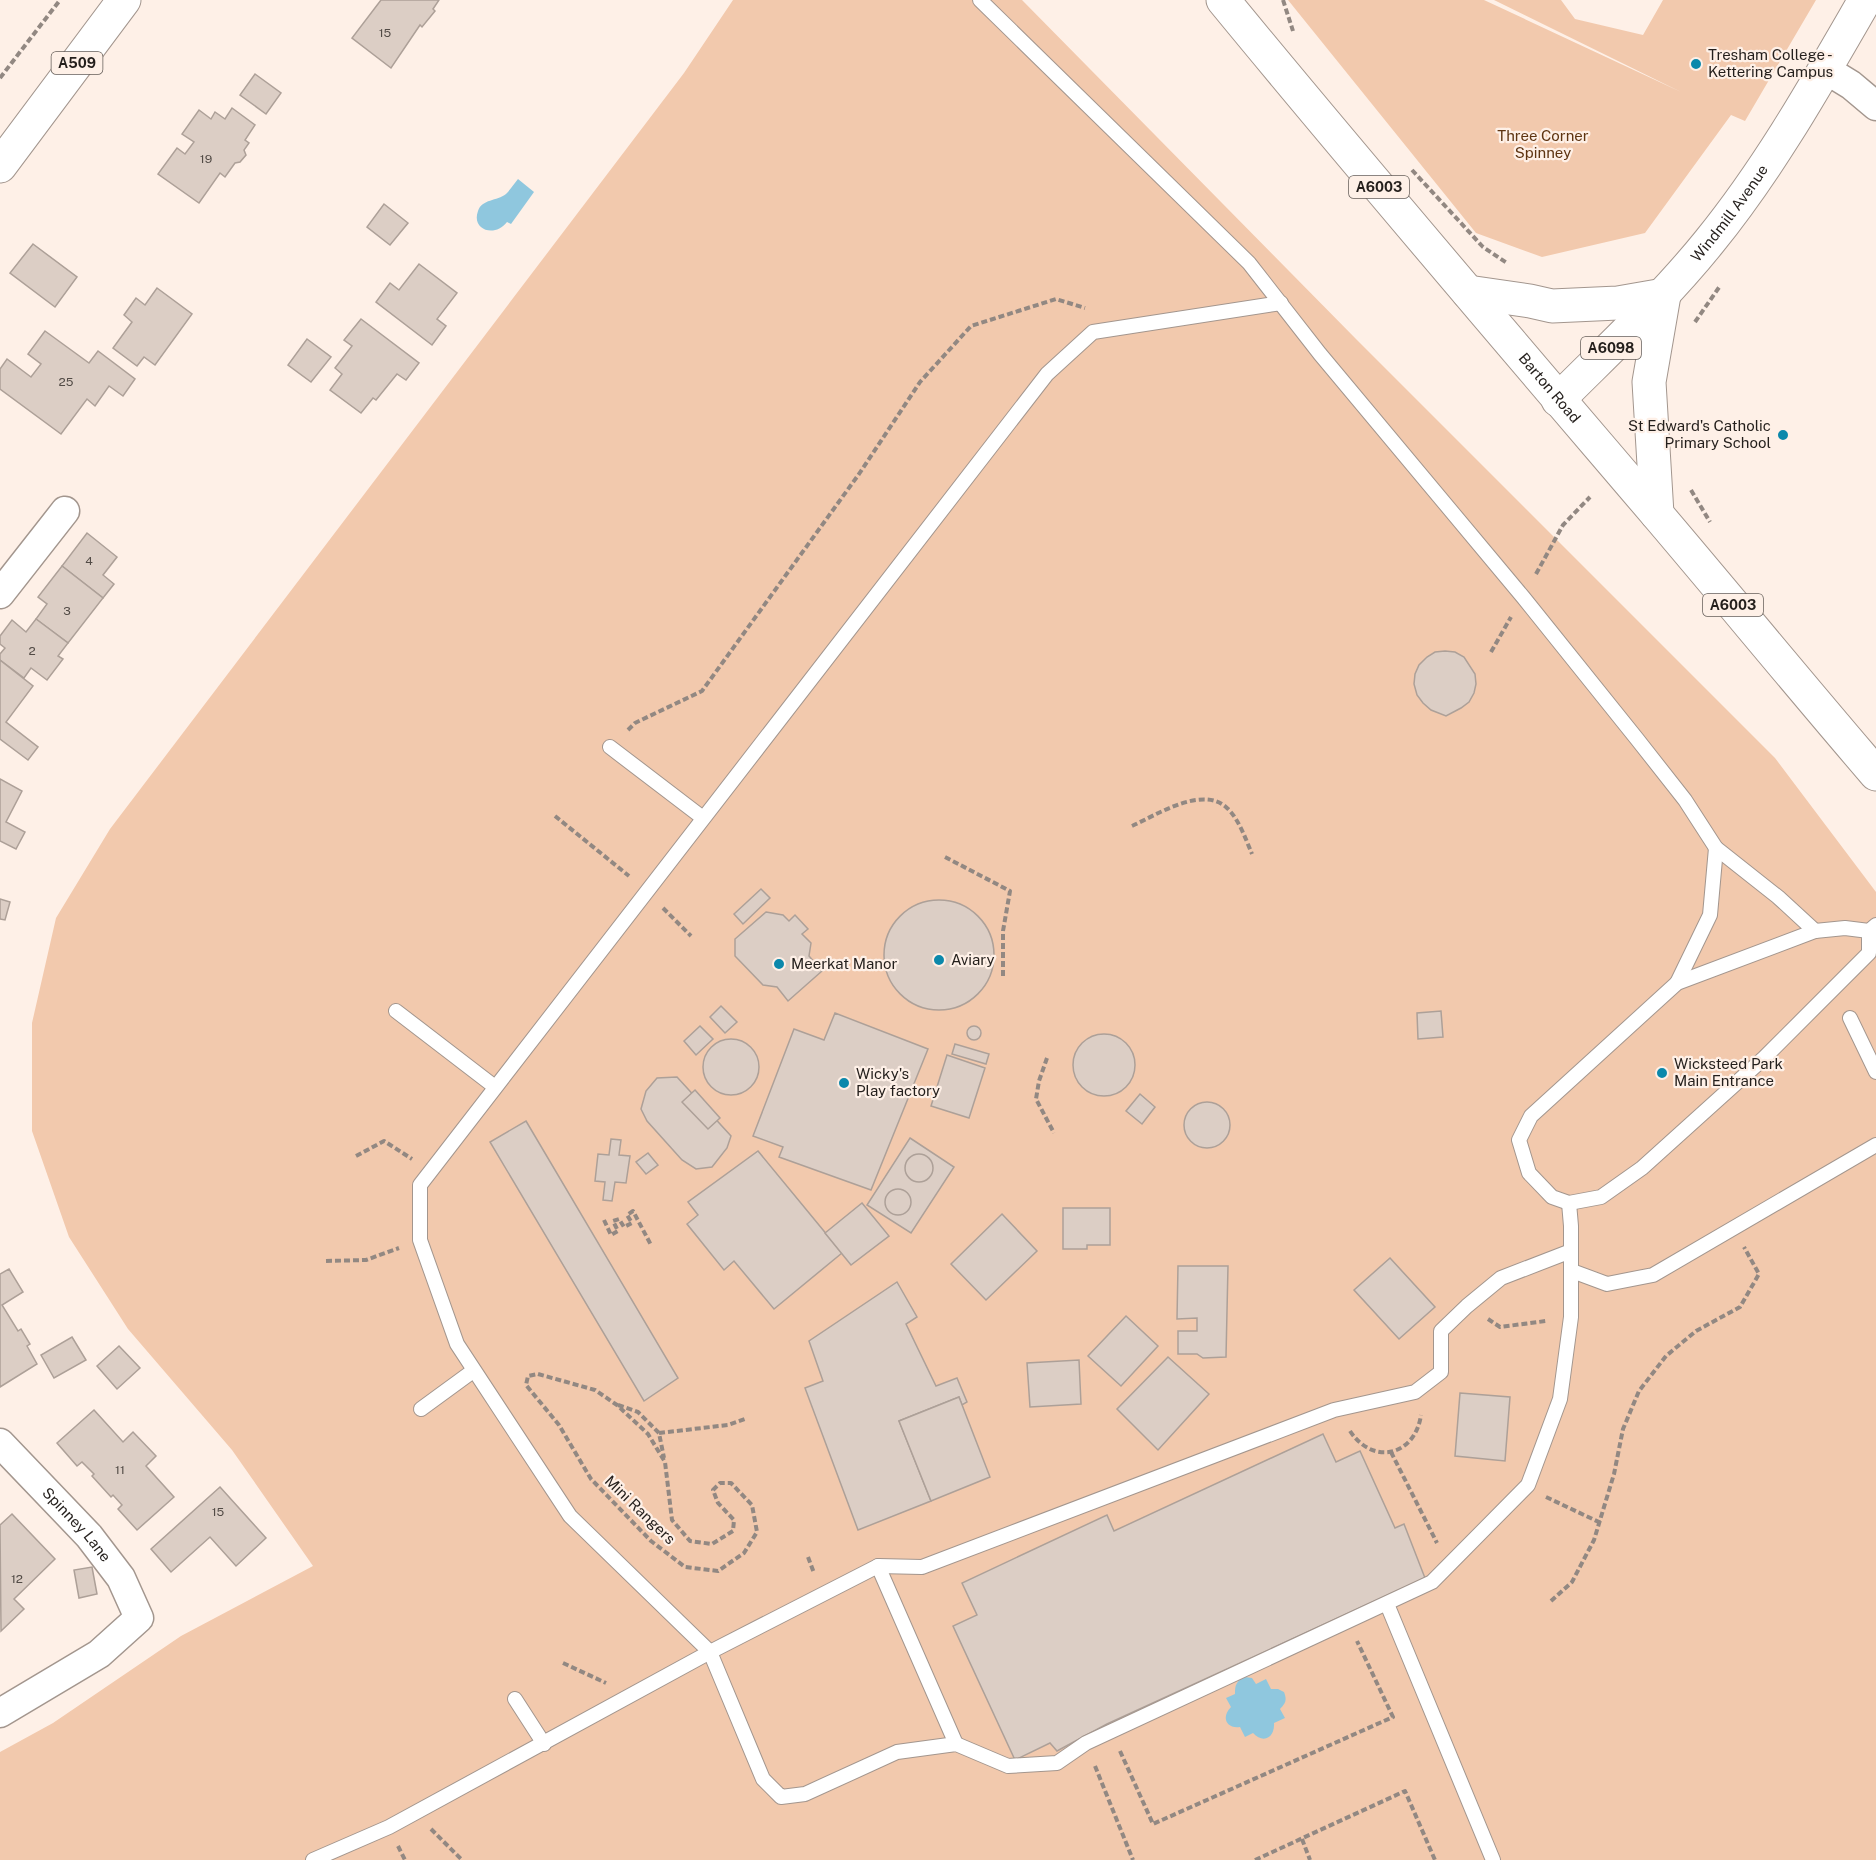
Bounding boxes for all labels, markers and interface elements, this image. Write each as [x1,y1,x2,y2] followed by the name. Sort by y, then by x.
[379,26,392,40] house number: 15
[1708,46,1833,80] place label: Tresham College - Kettering Campus
[52,52,103,74] road number: A509
[1689,57,1703,71] marker: Tresham College - Kettering Campus
[1497,127,1589,161] park label: Three Corner Spinney
[200,152,212,166] house number: 19
[1687,161,1771,265] street label: Windmill Avenue
[1349,176,1409,198] road number: A6003
[1581,337,1641,359] road number: A6098
[1515,350,1584,426] street label: Barton Road
[59,375,74,389] house number: 25
[1628,417,1771,451] place label: St Edward's Catholic Primary School
[1776,428,1790,442] marker: St Edward's Catholic Primary School
[85,554,93,568] house number: 4
[1703,594,1763,616] road number: A6003
[63,604,71,618] house number: 3
[28,644,36,658] house number: 2
[951,951,994,968] place label: Aviary
[932,953,946,967] marker: Aviary
[791,955,897,972] place label: Meerkat Manor
[772,957,786,971] marker: Meerkat Manor
[1674,1055,1783,1089] place label: Wicksteed Park Main Entrance
[856,1065,940,1099] place label: Wicky's Play factory
[1655,1066,1669,1080] marker: Wicksteed Park Main Entrance
[837,1076,851,1090] marker: Wicky's Play factory
[115,1463,125,1477] house number: 11
[602,1472,679,1547] street label: Mini Rangers
[39,1484,115,1565] street label: Spinney Lane
[212,1505,225,1519] house number: 15
[11,1572,23,1586] house number: 12

